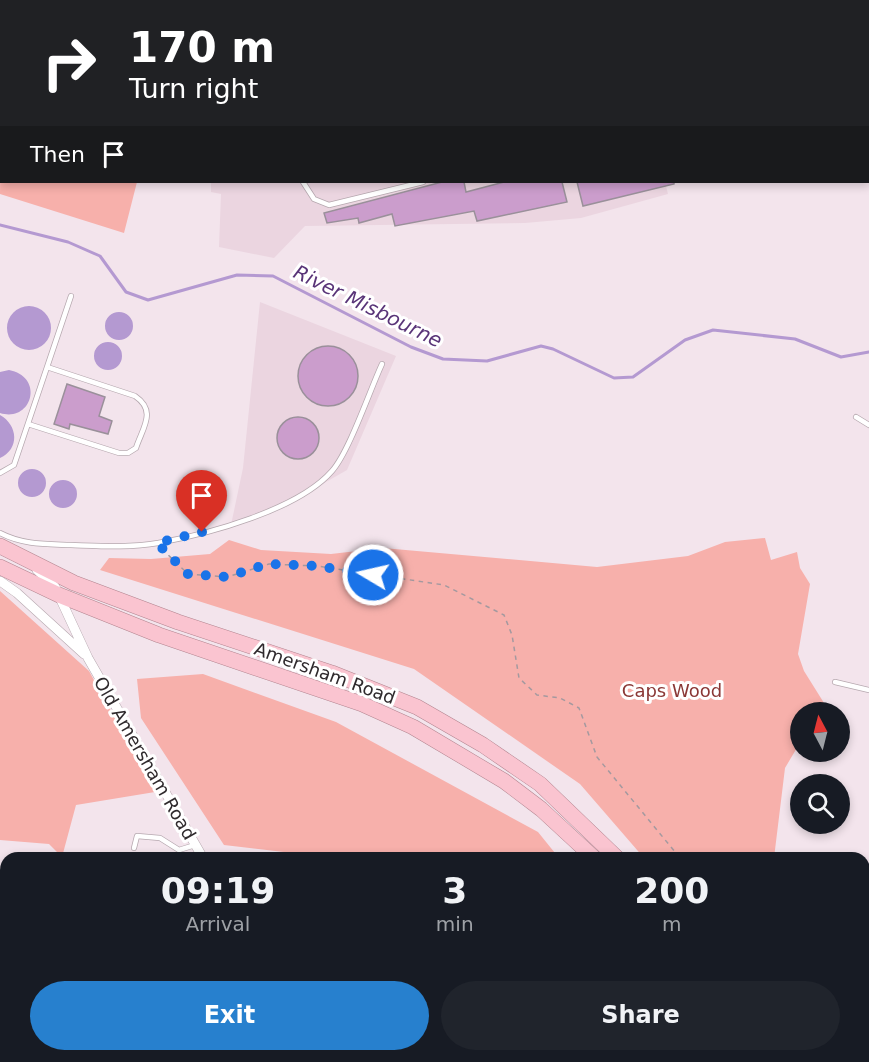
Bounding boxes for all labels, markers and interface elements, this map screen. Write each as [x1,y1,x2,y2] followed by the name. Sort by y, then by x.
[129,23,275,72] text: 170 m
[30,24,108,102] icon: right
[129,73,258,104] text: Turn right
[97,138,130,171] icon: arrive
[30,142,85,167] text: Then
[290,260,446,352] water label: River Misbourne
[176,470,227,532] pin
[185,479,218,512] icon: arrive
[341,543,405,607] position arrow
[252,638,398,708] street label: Amersham Road
[90,673,200,843] street label: Old Amersham Road
[622,680,722,701] park label: Caps Wood
[790,702,850,762] north arrow
[790,702,850,834] map controls
[790,774,850,834] button: search
[161,870,275,911] text: 09:19
[442,870,467,911] text: 3
[634,870,709,911] text: 200
[185,912,250,936] text: Arrival
[436,912,474,936] text: min
[662,912,682,936] text: m
[30,981,429,1050] button: Exit
[441,981,840,1050] button: Share

